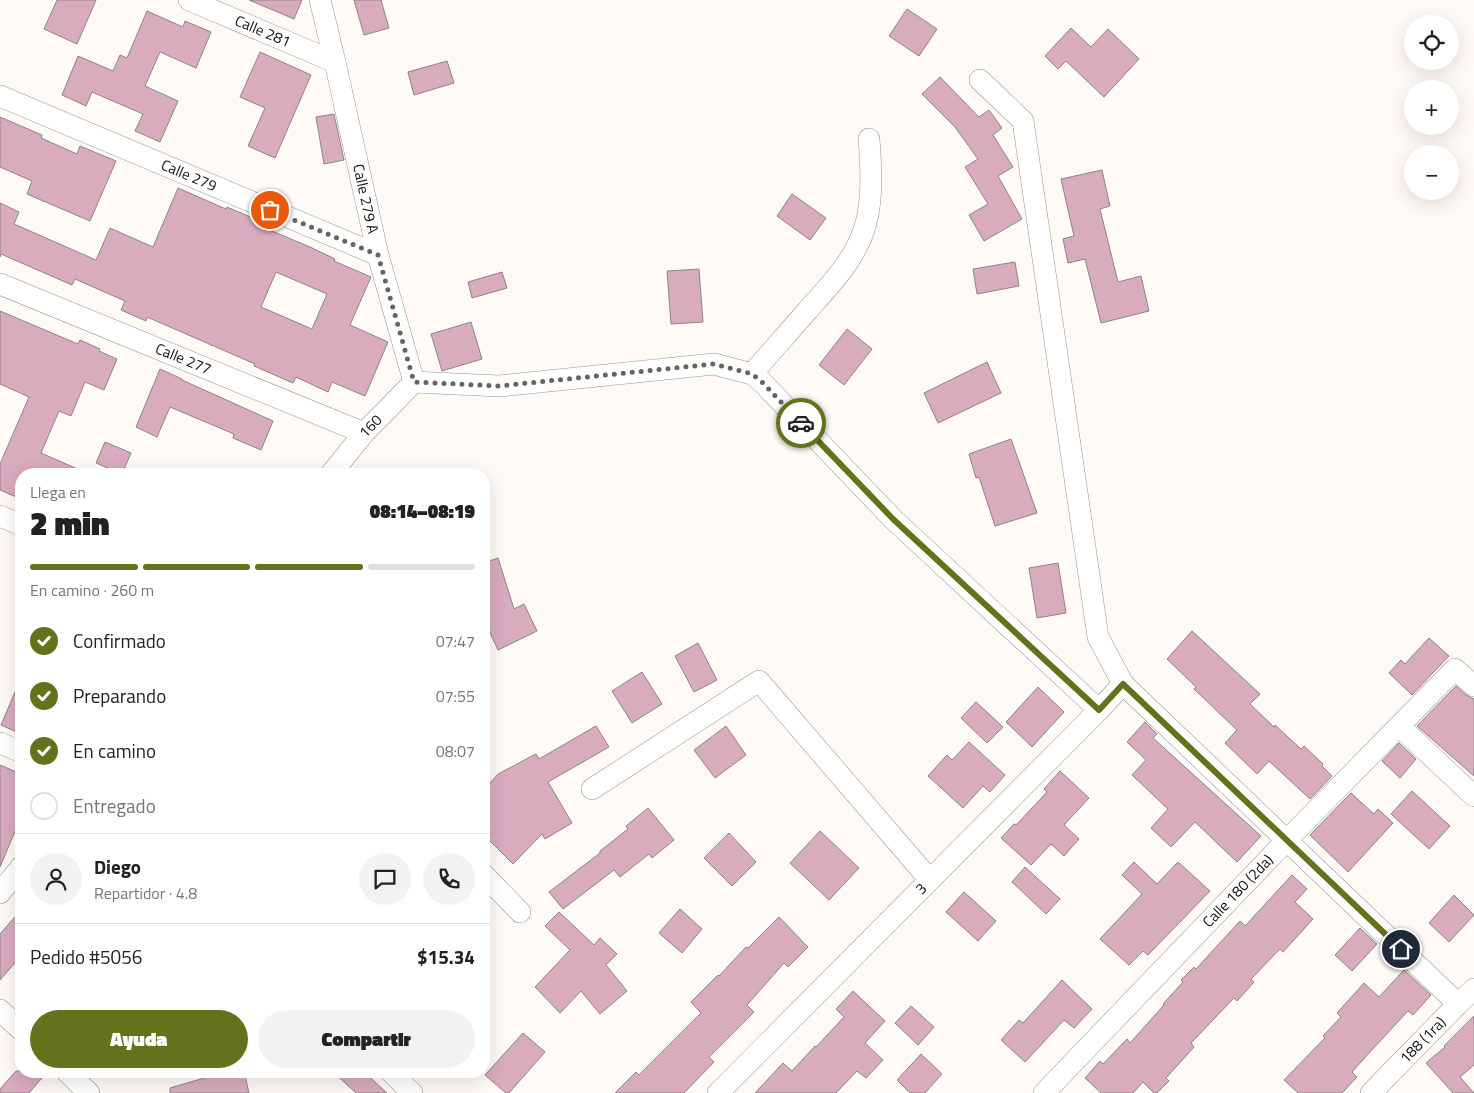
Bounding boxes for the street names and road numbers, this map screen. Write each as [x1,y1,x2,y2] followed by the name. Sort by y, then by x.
[231,9,294,53] street label: Calle 281
[158,153,221,197] street label: Calle 279
[347,162,385,236] street label: Calle 279 A
[152,337,215,380] street label: Calle 277
[353,409,387,443] street label: 160
[1197,849,1278,933] street label: Calle 180 (2da)
[910,877,932,900] street label: 3
[1394,1011,1451,1068] street label: 188 (1ra)

